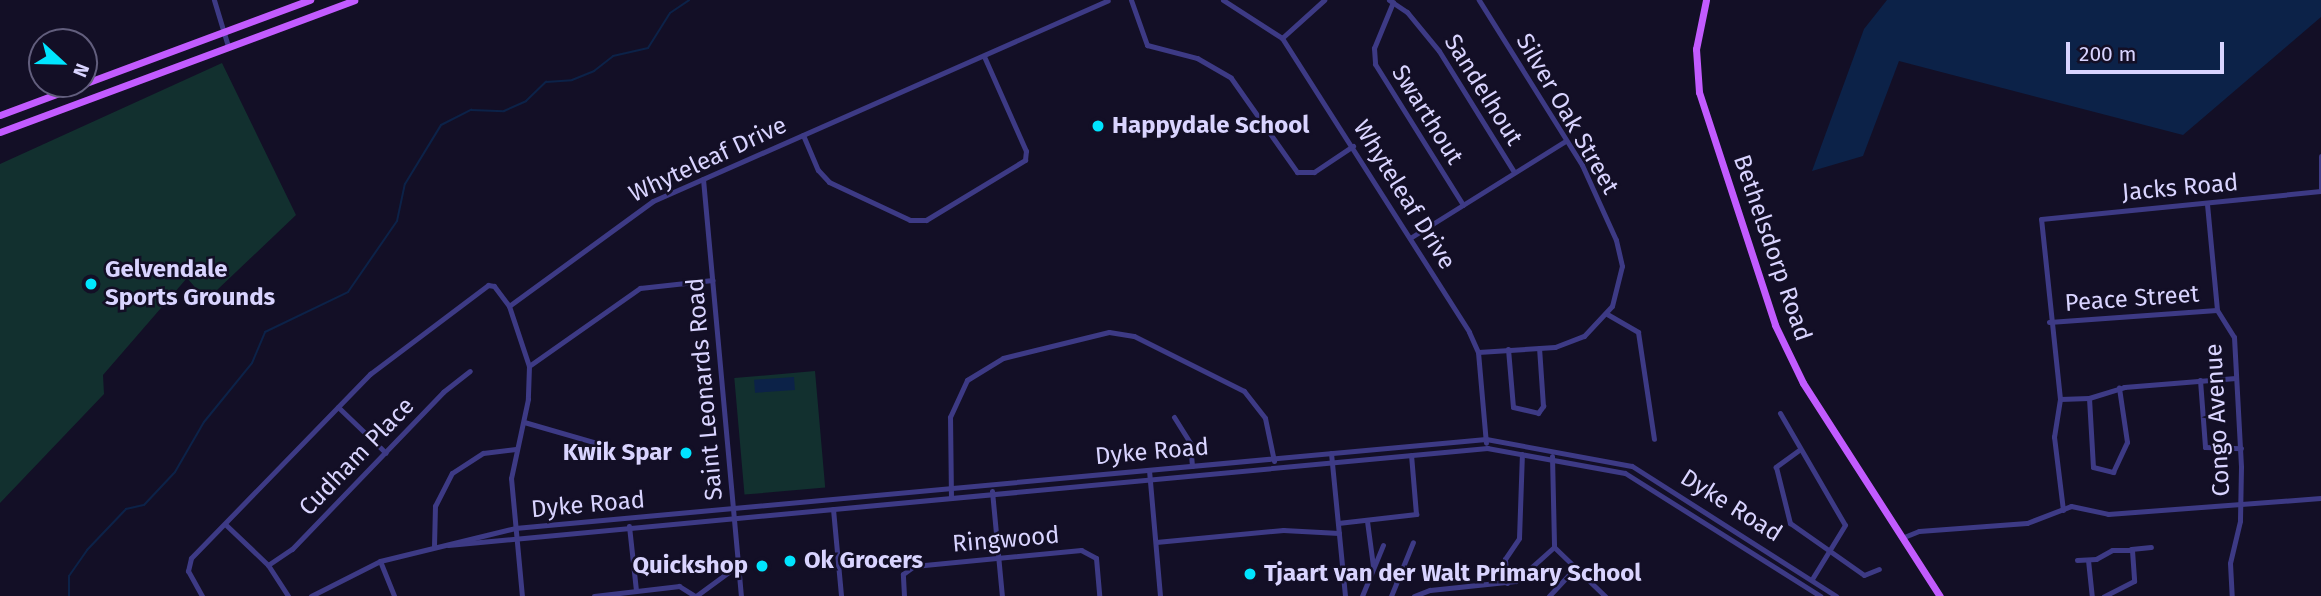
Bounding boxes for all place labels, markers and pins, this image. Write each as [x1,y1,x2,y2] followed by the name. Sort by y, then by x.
[1112,112,1309,140] place label: Happydale School
[1090,118,1106,134] marker: Happydale School
[105,256,275,312] place label: Gelvendale Sports Grounds
[83,276,99,292] marker: Gelvendale Sports Grounds
[563,439,672,467] place label: Kwik Spar
[678,445,694,461] marker: Kwik Spar
[804,547,923,575] place label: Ok Grocers
[633,552,748,580] place label: Quickshop
[782,553,798,569] marker: Ok Grocers
[754,558,770,574] marker: Quickshop
[1264,560,1641,588] place label: Tjaart van der Walt Primary School
[1242,566,1258,582] marker: Tjaart van der Walt Primary School

